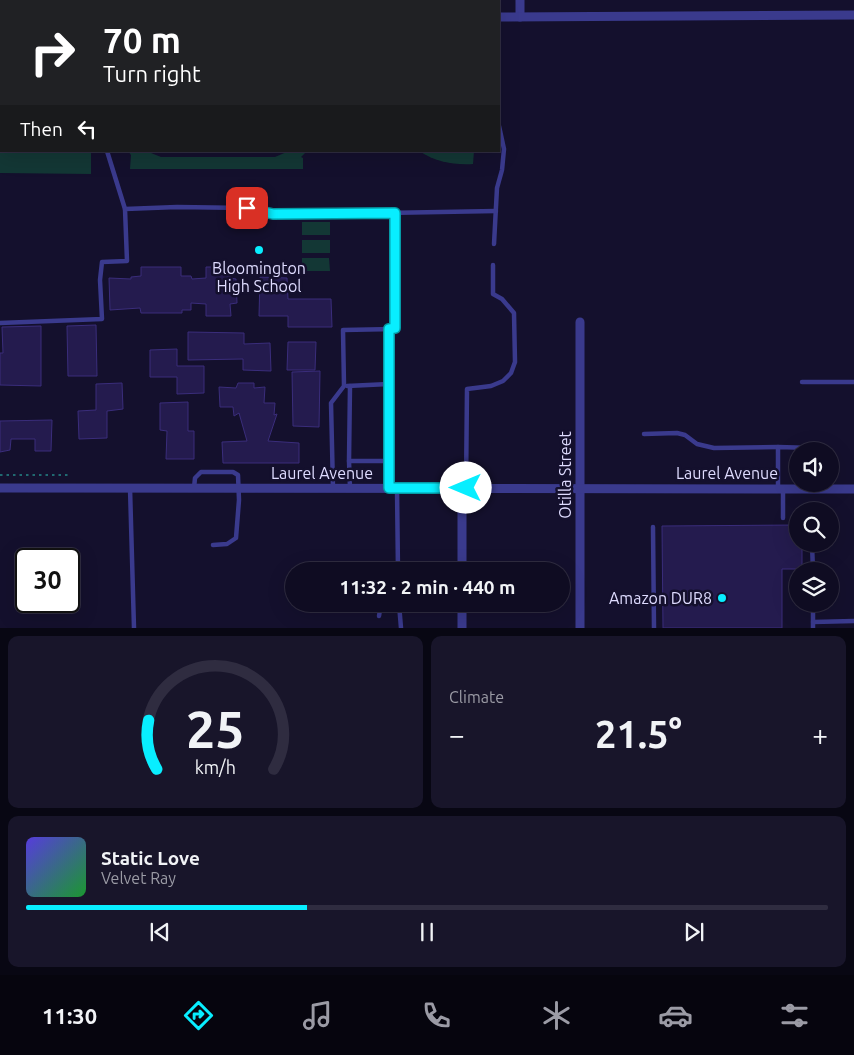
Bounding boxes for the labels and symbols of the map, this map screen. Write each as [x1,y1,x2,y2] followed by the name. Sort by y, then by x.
[226,187,268,229] pin
[253,244,265,256] marker: Bloomington High School
[212,259,306,295] place label: Bloomington High School
[556,431,574,519] street label: Otilla Street
[439,461,491,513] position arrow
[271,464,373,482] street label: Laurel Avenue
[676,464,778,482] street label: Laurel Avenue
[15,548,80,613] speed limit sign: 30
[609,589,712,607] place label: Amazon DUR8
[716,592,728,604] marker: Amazon DUR8

